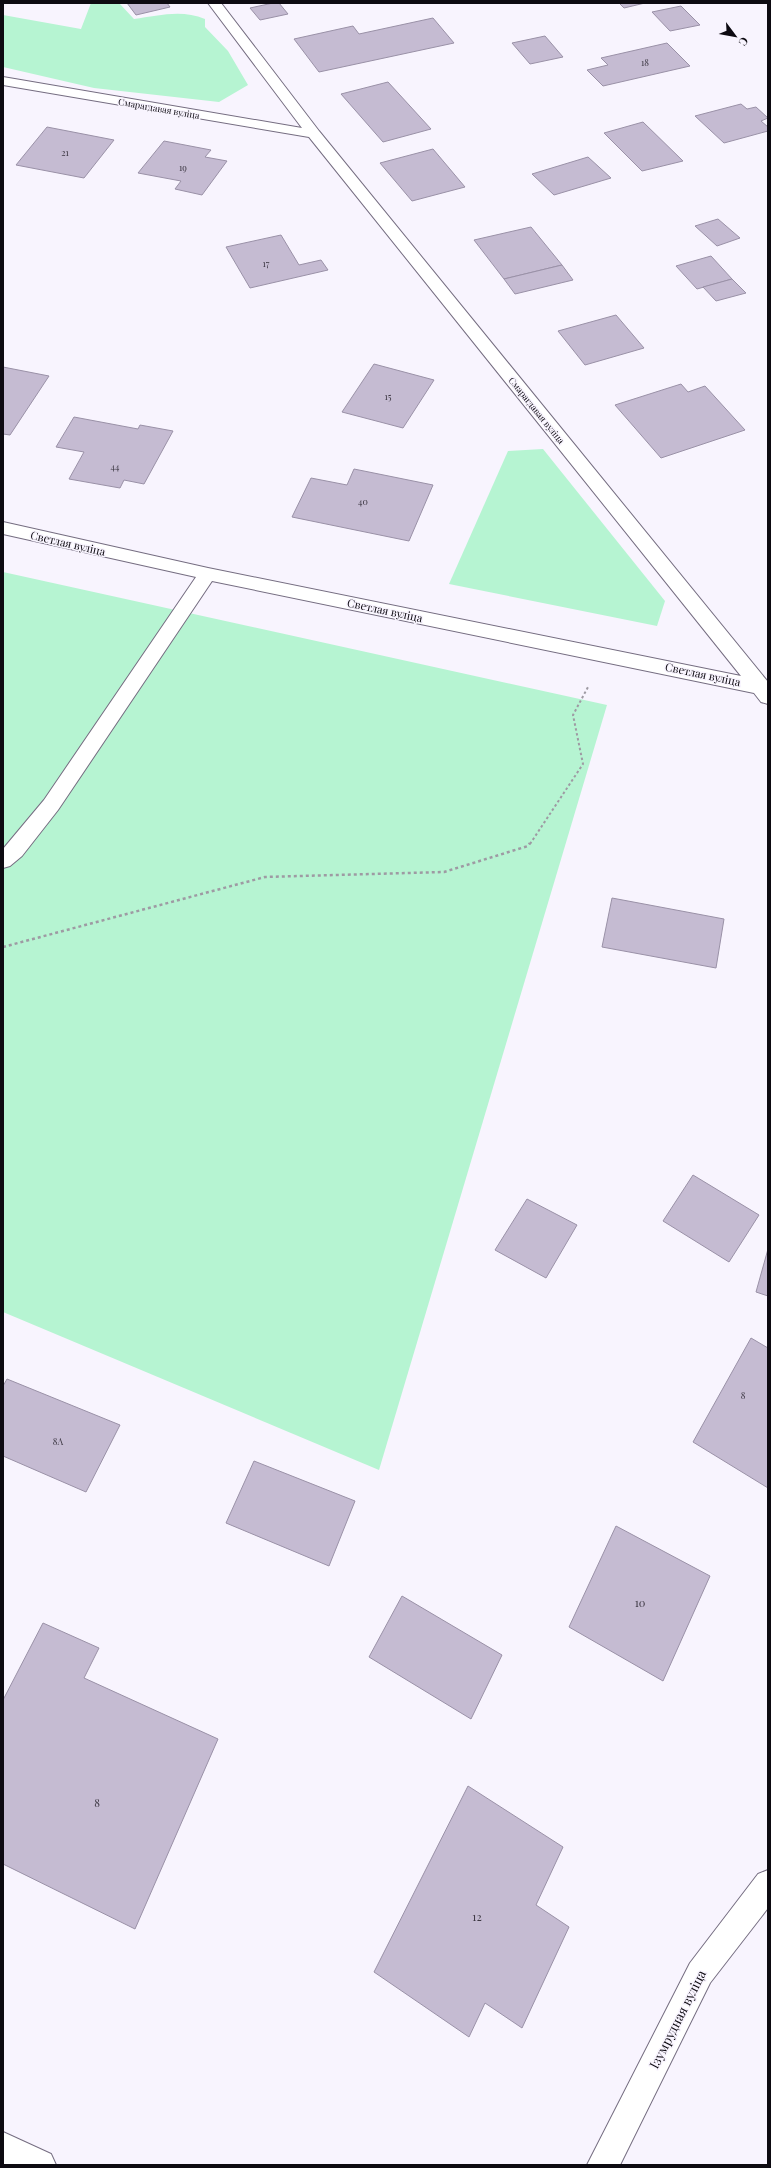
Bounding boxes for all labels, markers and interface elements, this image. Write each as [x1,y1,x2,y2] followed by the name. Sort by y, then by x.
[715,16,755,56] north arrow
[735,34,752,49] text: С
[641,56,649,68] house number: 18
[117,95,201,121] street label: Смарагдавая вуліца
[61,146,69,158] house number: 21
[179,161,187,173] house number: 19
[263,257,270,269] house number: 17
[506,374,568,446] street label: Смарагдавая вуліца
[385,390,392,402] house number: 15
[111,460,120,472] house number: 44
[358,495,368,507] house number: 40
[29,527,107,559] street label: Светлая вуліца
[346,595,425,625] street label: Светлая вуліца
[664,659,743,689] street label: Светлая вуліца
[741,1389,746,1401] house number: 8
[53,1435,64,1447] house number: 8А
[635,1595,646,1610] house number: 10
[94,1795,100,1810] house number: 8
[472,1909,482,1924] house number: 12
[645,1966,709,2071] street label: Ізумрудная вуліца

